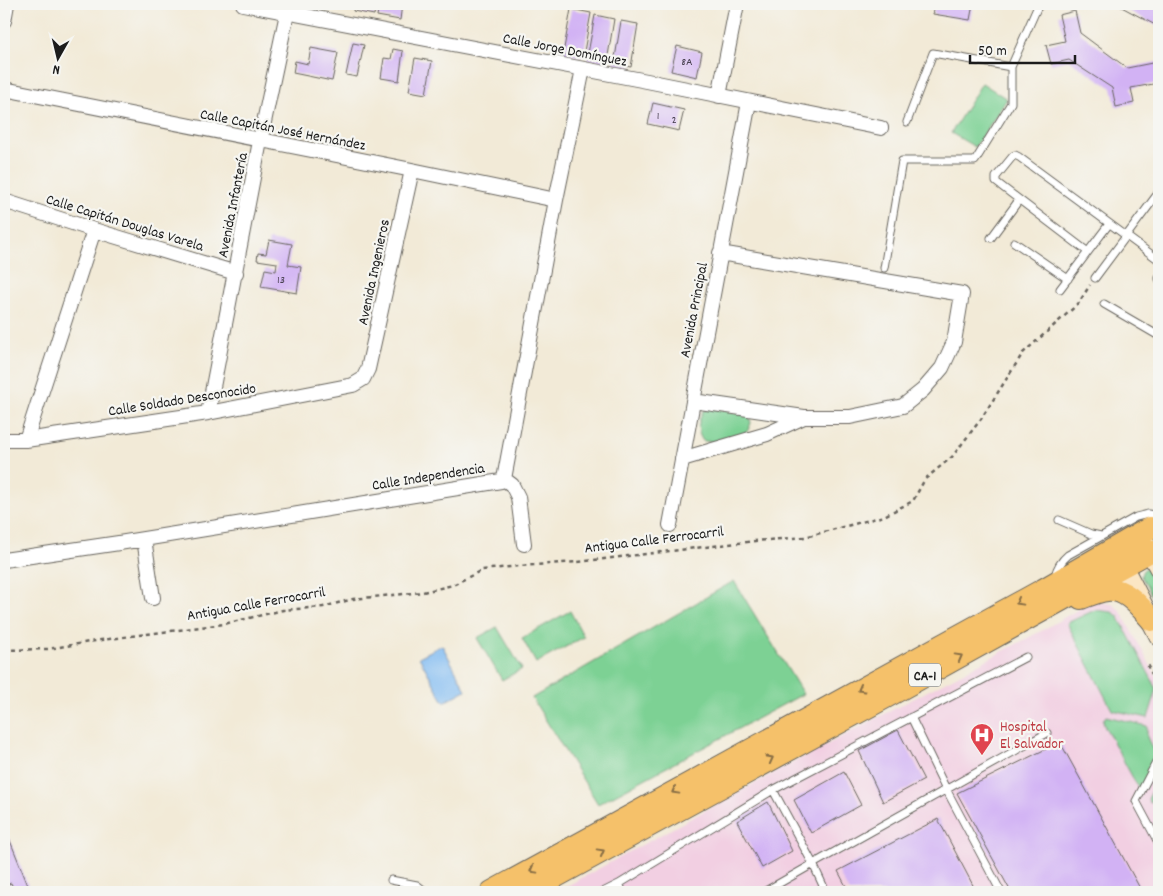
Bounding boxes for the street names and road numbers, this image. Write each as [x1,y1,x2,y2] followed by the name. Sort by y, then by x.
[501,28,629,74] street label: Calle Jorge Domínguez
[198,104,367,158] street label: Calle Capitán José Hernández
[213,150,255,260] street label: Avenida Infantería
[43,189,207,259] street label: Calle Capitán Douglas Varela
[353,217,397,327] street label: Avenida Ingenieros
[675,260,715,360] street label: Avenida Principal
[107,378,258,424] street label: Calle Soldado Desconocido
[370,458,487,498] street label: Calle Independencia
[583,521,726,560] street label: Antigua Calle Ferrocarril
[185,582,328,628] street label: Antigua Calle Ferrocarril
[909,664,941,686] road number: CA-1

